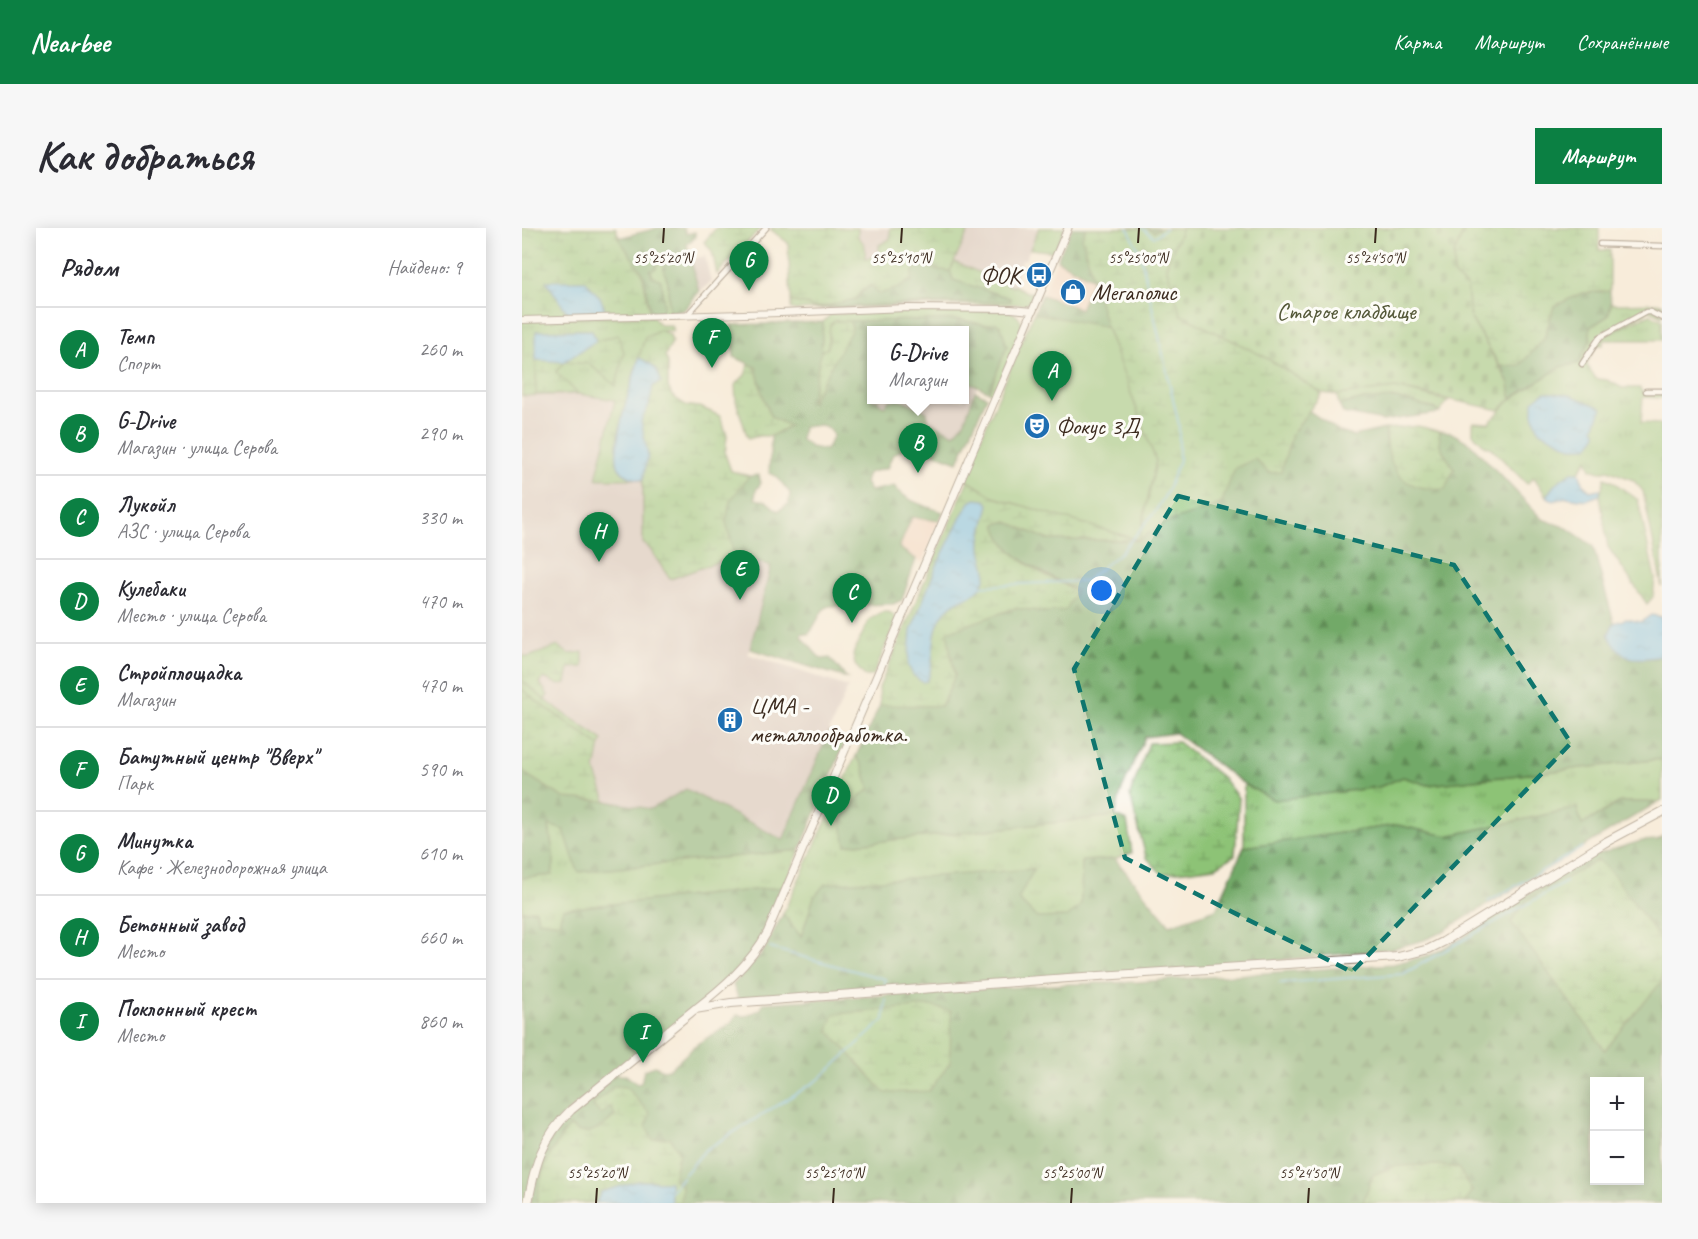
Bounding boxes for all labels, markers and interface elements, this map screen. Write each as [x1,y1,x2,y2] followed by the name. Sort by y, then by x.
[30,25,110,60] text: Nearbee
[1393,29,1442,55] text: Карта
[1475,29,1544,55] text: Маршрут
[1577,29,1668,55] text: Сохранённые
[1535,128,1662,184] button: Маршрут
[36,130,253,183] text: Как добраться
[730,242,768,291] pin: G
[633,249,696,268] text: 55°25'20"N
[871,249,934,268] text: 55°25'10"N
[1108,249,1171,268] text: 55°25'00"N
[1345,249,1408,268] text: 55°24'50"N
[60,251,118,284] text: Рядом
[387,255,462,280] text: Найдено: 9
[981,260,1024,290] place label: ФОК
[1024,260,1054,290] bus stop icon: ФОК
[1058,277,1088,307] shop icon: Мегаполис
[1092,277,1178,307] place label: Мегаполис
[1276,296,1418,326] park label: Старое кладбище
[692,318,732,368] pin: F
[117,323,155,351] text: Темп
[867,326,969,404] popup
[74,337,85,362] text: A
[419,337,462,362] text: 260 m
[889,339,947,367] text: G-Drive
[117,351,160,376] text: Спорт
[1032,352,1072,401] pin: A
[889,367,947,392] text: Магазин
[117,407,175,435] text: G-Drive
[1022,411,1052,441] theatre icon: Фокус 3Д
[1056,411,1141,441] place label: Фокус 3Д
[74,421,85,446] text: B
[419,421,462,446] text: 290 m
[898,424,938,473] pin: B
[117,435,277,460] text: Магазин · улица Серова
[117,491,175,519] text: Лукойл
[75,505,84,530] text: C
[419,505,462,530] text: 330 m
[580,512,619,562] pin: H
[117,519,249,544] text: АЗС · улица Серова
[720,550,760,600] pin: E
[832,574,872,623] pin: C
[117,575,185,603] text: Кулебаки
[1087,576,1116,605] your location
[74,589,85,614] text: D
[419,589,462,614] text: 470 m
[117,603,266,628] text: Место · улица Серова
[117,659,241,687] text: Стройплощадка
[74,673,85,698] text: E
[419,673,462,698] text: 470 m
[117,687,175,712] text: Магазин
[750,691,908,749] place label: ЦМА - металлообработка.
[715,705,745,735] building icon: ЦМА - металлообработка.
[117,743,317,771] text: Батутный центр "Вверх"
[75,757,84,782] text: F
[419,757,462,782] text: 590 m
[117,771,153,796] text: Парк
[812,776,850,826] pin: D
[117,827,192,855] text: Минутка
[75,841,84,866] text: G
[419,841,462,866] text: 610 m
[117,855,327,880] text: Кафе · Железнодорожная улица
[117,911,244,939] text: Бетонный завод
[74,925,85,950] text: H
[419,925,462,950] text: 660 m
[117,939,164,964] text: Место
[117,995,256,1023] text: Поклонный крест
[75,1009,84,1034] text: I
[419,1009,462,1034] text: 860 m
[624,1014,662,1063] pin: I
[117,1023,164,1048] text: Место
[1590,1077,1644,1185] map controls
[1590,1077,1644,1131] button: +
[1590,1131,1644,1185] button: −
[567,1164,630,1183] text: 55°25'20"N
[804,1164,867,1183] text: 55°25'10"N
[1042,1164,1105,1183] text: 55°25'00"N
[1279,1164,1342,1183] text: 55°24'50"N

